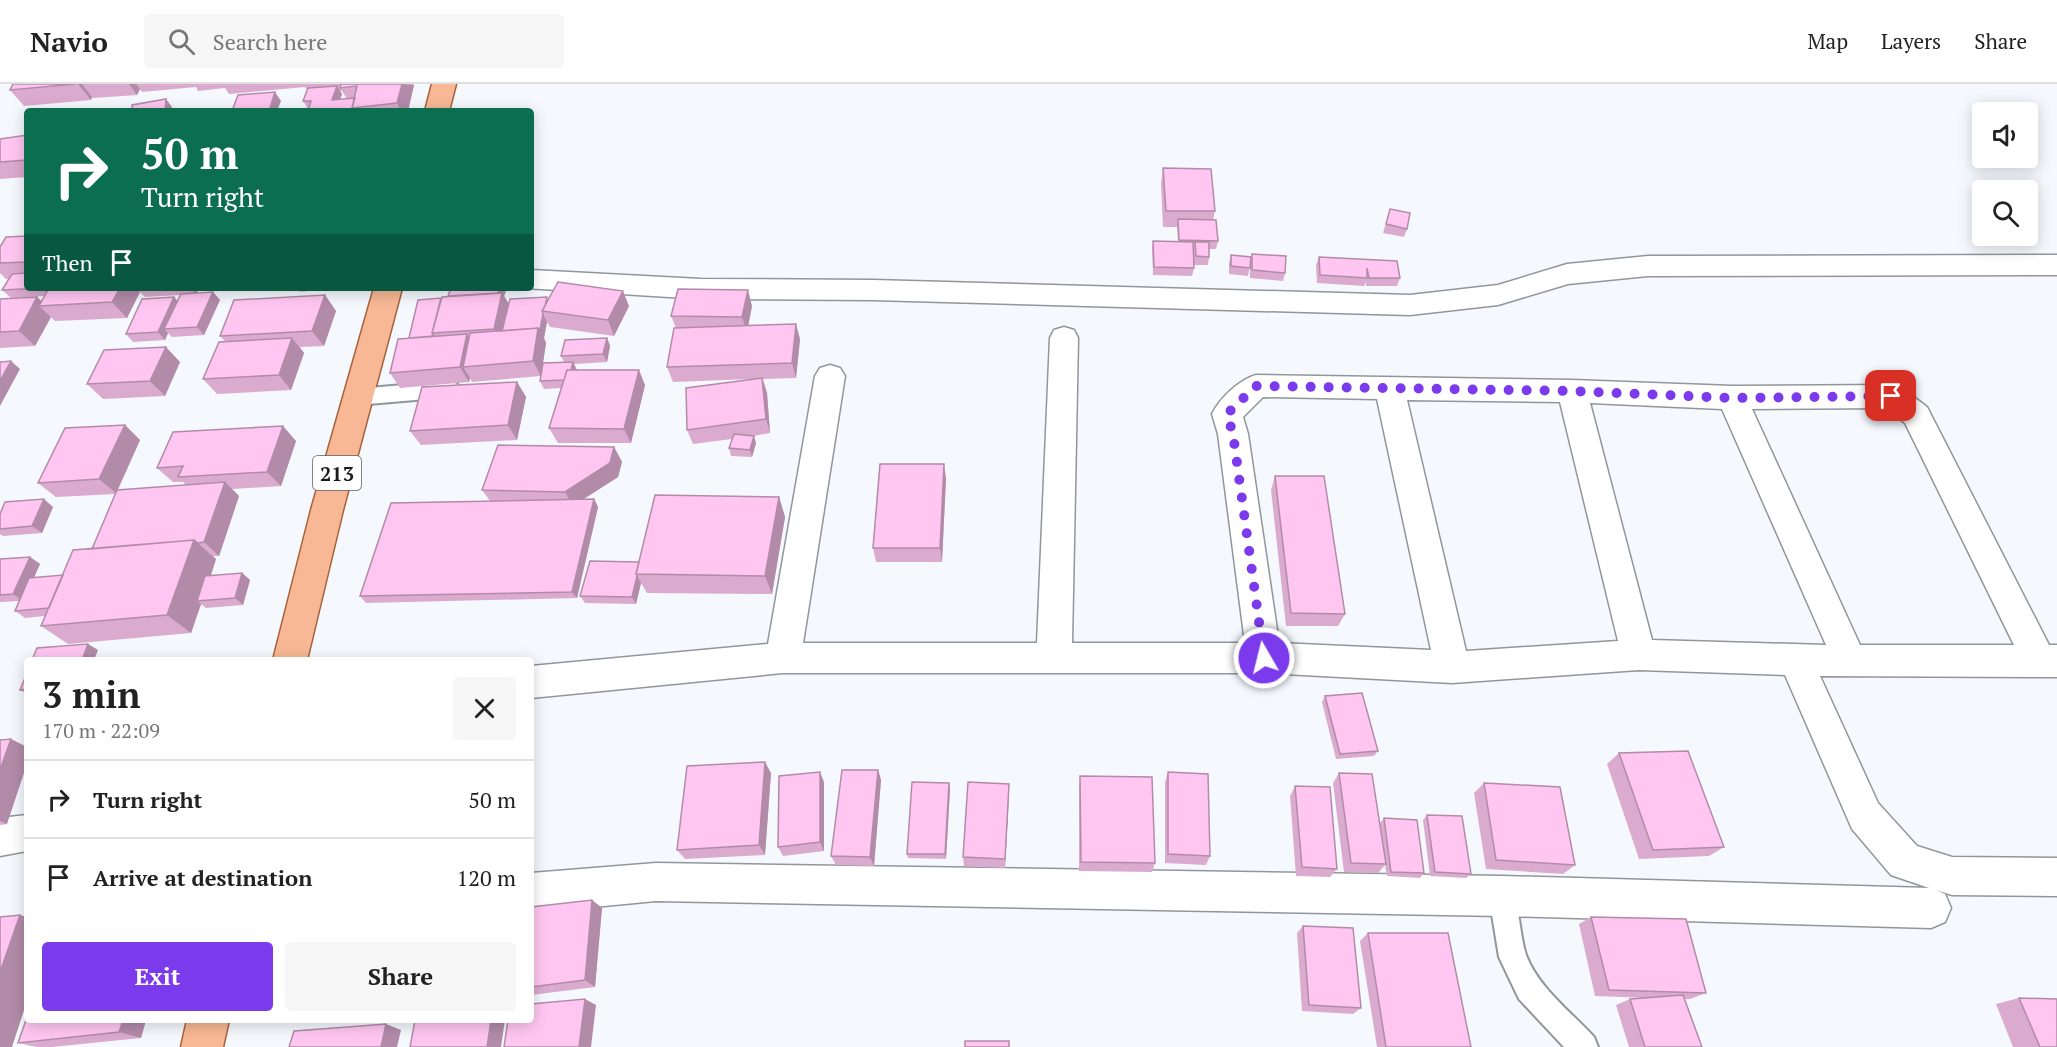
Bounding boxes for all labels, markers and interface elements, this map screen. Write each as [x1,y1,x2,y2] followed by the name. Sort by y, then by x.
[144,14,564,68] search box
[30,23,108,60] text: Navio
[165,25,198,58] icon: search
[213,27,327,56] text: Search here
[1807,27,1848,55] text: Map
[1881,27,1941,55] text: Layers
[1974,27,2027,55] text: Share
[1972,102,2038,246] map controls
[1972,102,2038,168] button: sound
[141,125,239,181] text: 50 m
[42,132,120,210] icon: right
[141,179,264,215] text: Turn right
[1972,180,2038,246] button: search
[105,246,138,279] icon: arrive
[42,248,93,277] text: Then
[1865,370,1916,421] pin
[1874,379,1907,412] icon: arrive
[313,456,361,490] road number: 213
[1232,626,1296,690] position arrow
[42,671,140,718] text: 3 min
[453,677,516,740] button: close
[42,717,160,744] text: 170 m · 22:09
[42,783,75,816] icon: right
[93,785,202,814] text: Turn right
[468,785,516,814] text: 50 m
[42,861,75,894] icon: arrive
[93,863,312,892] text: Arrive at destination
[456,863,516,892] text: 120 m
[42,942,273,1011] button: Exit
[285,942,516,1011] button: Share

